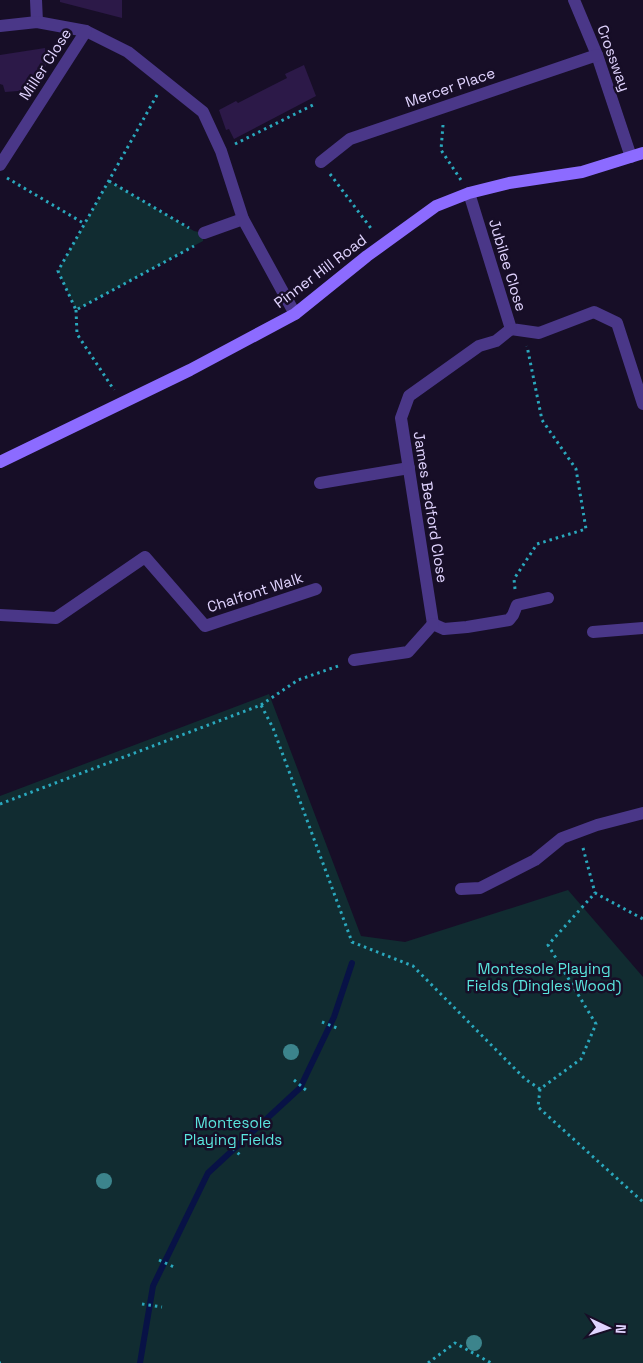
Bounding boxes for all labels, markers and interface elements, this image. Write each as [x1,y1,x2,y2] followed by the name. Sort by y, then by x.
[593,22,635,94] street label: Crossway
[15,24,75,103] street label: Miller Close
[403,63,497,111] street label: Mercer Place
[485,216,531,314] street label: Jubilee Close
[270,230,370,312] street label: Pinner Hill Road
[410,430,452,584] street label: James Bedford Close
[205,568,305,616] street label: Chalfont Walk
[467,959,621,996] park label: Montesole Playing Fields (Dingles Wood)
[184,1113,282,1149] park label: Montesole Playing Fields
[583,1303,633,1353] north arrow
[612,1324,630,1334] text: N

